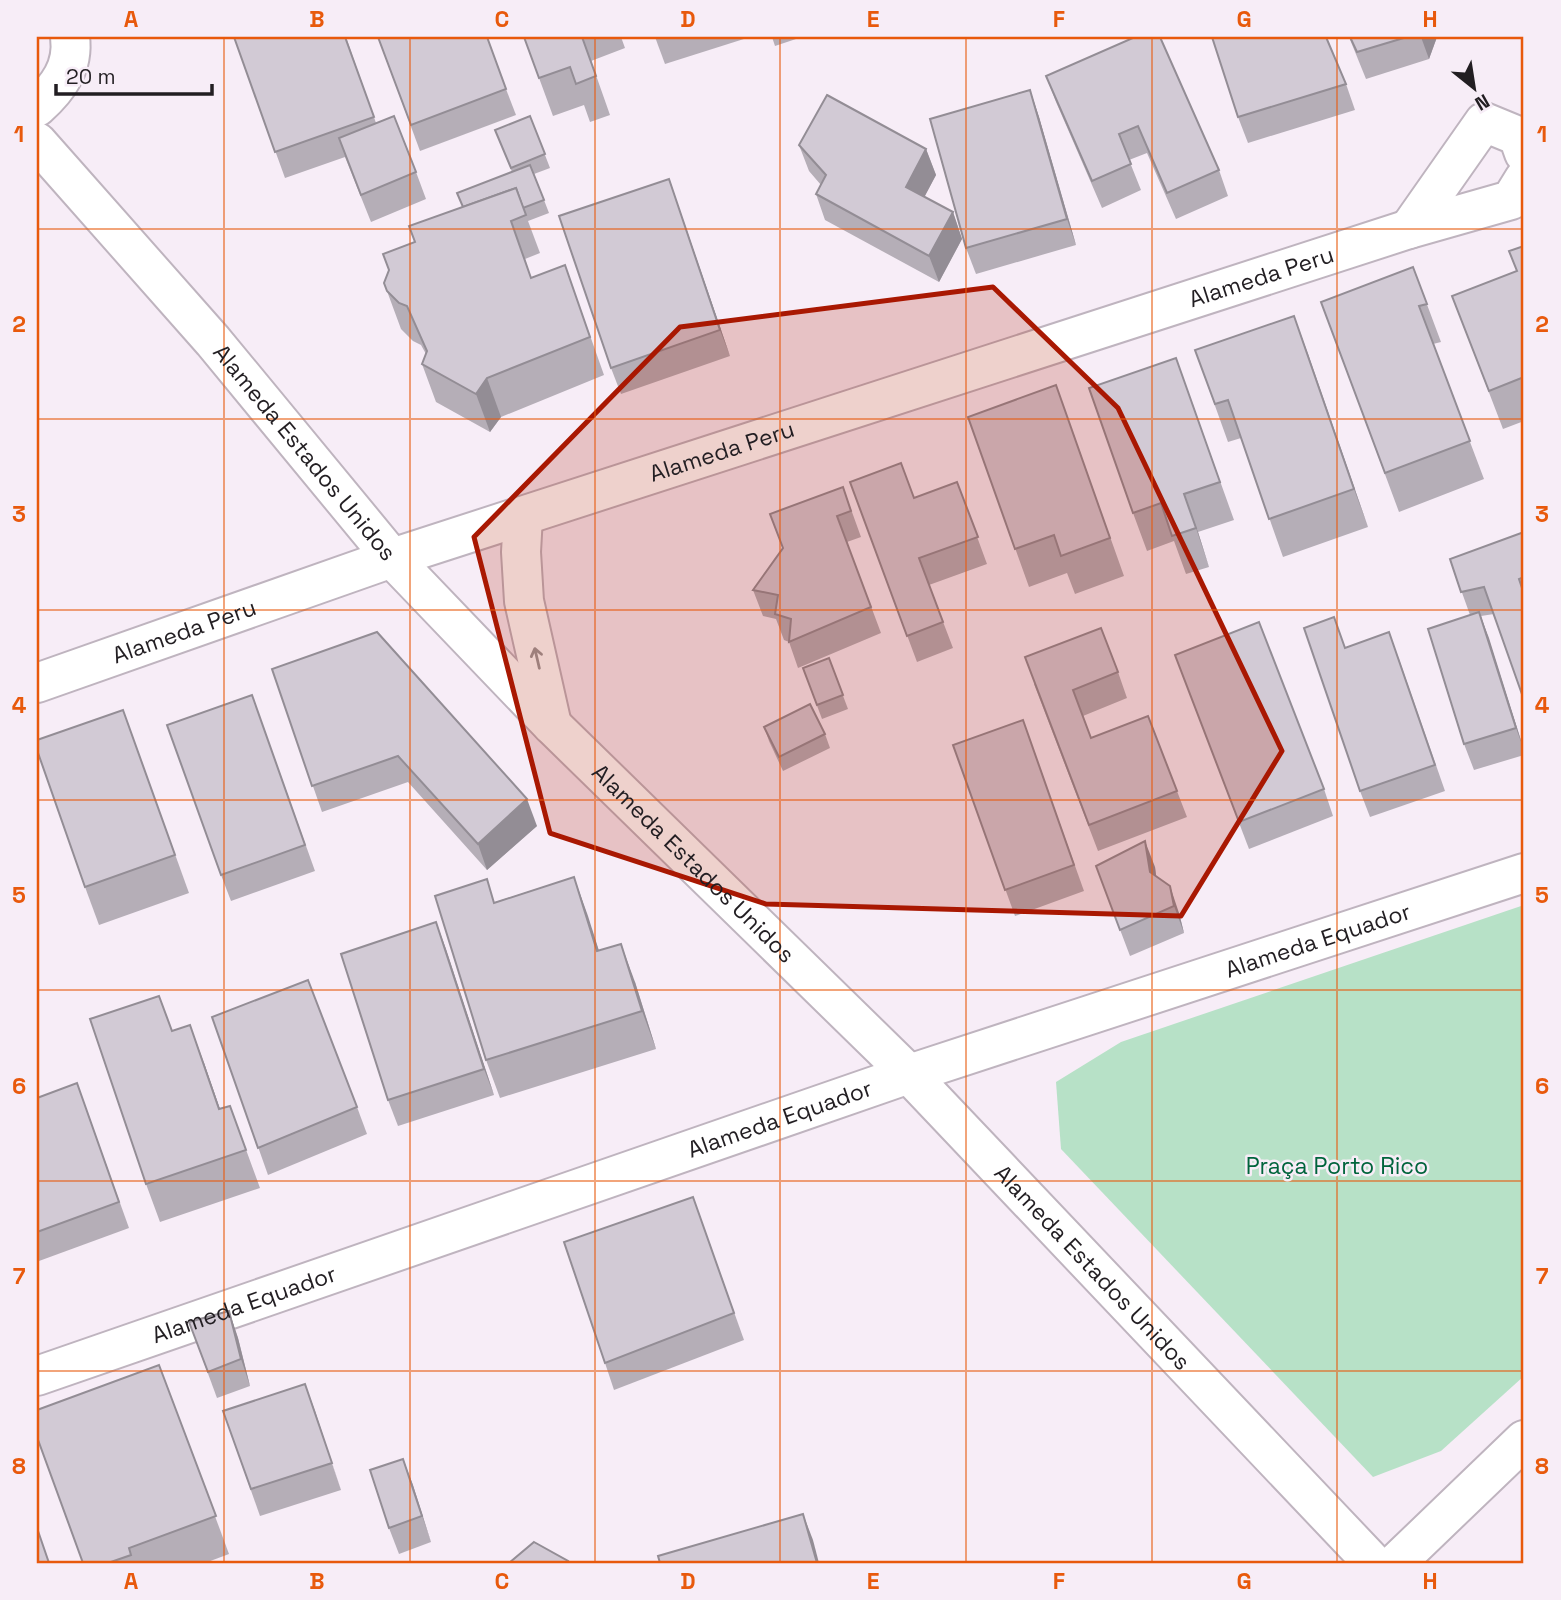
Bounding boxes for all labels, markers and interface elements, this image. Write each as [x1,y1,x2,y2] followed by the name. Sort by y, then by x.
[124,4,139,34] text: A
[309,4,325,34] text: B
[495,4,509,34] text: C
[680,4,696,34] text: D
[867,4,879,34] text: E
[1053,4,1065,34] text: F
[1236,4,1252,34] text: G
[1422,4,1438,34] text: H
[56,52,212,96] scale bar
[1438,52,1508,122] north arrow
[66,63,116,90] text: 20 m
[1470,88,1494,116] text: N
[14,119,24,149] text: 1
[1537,119,1547,149] text: 1
[1185,239,1338,314] street label: Alameda Peru
[12,309,26,339] text: 2
[1535,309,1549,339] text: 2
[207,338,403,567] street label: Alameda Estados Unidos
[646,414,798,489] street label: Alameda Peru
[12,499,26,529] text: 3
[1535,499,1549,529] text: 3
[108,592,260,670] street label: Alameda Peru
[530,647,543,670] one-way arrow
[12,690,27,720] text: 4
[1535,690,1550,720] text: 4
[586,757,801,969] street label: Alameda Estados Unidos
[12,880,26,910] text: 5
[1535,880,1549,910] text: 5
[1221,896,1414,985] street label: Alameda Equador
[12,1071,26,1101] text: 6
[1535,1071,1549,1101] text: 6
[684,1073,876,1165] street label: Alameda Equador
[1246,1151,1428,1181] park label: Praça Porto Rico
[988,1158,1197,1376] street label: Alameda Estados Unidos
[148,1259,340,1350] street label: Alameda Equador
[13,1261,26,1291] text: 7
[1536,1261,1549,1291] text: 7
[12,1451,26,1481] text: 8
[1535,1451,1549,1481] text: 8
[124,1566,139,1596] text: A
[309,1566,325,1596] text: B
[495,1566,509,1596] text: C
[680,1566,696,1596] text: D
[867,1566,879,1596] text: E
[1053,1566,1065,1596] text: F
[1236,1566,1252,1596] text: G
[1422,1566,1438,1596] text: H

